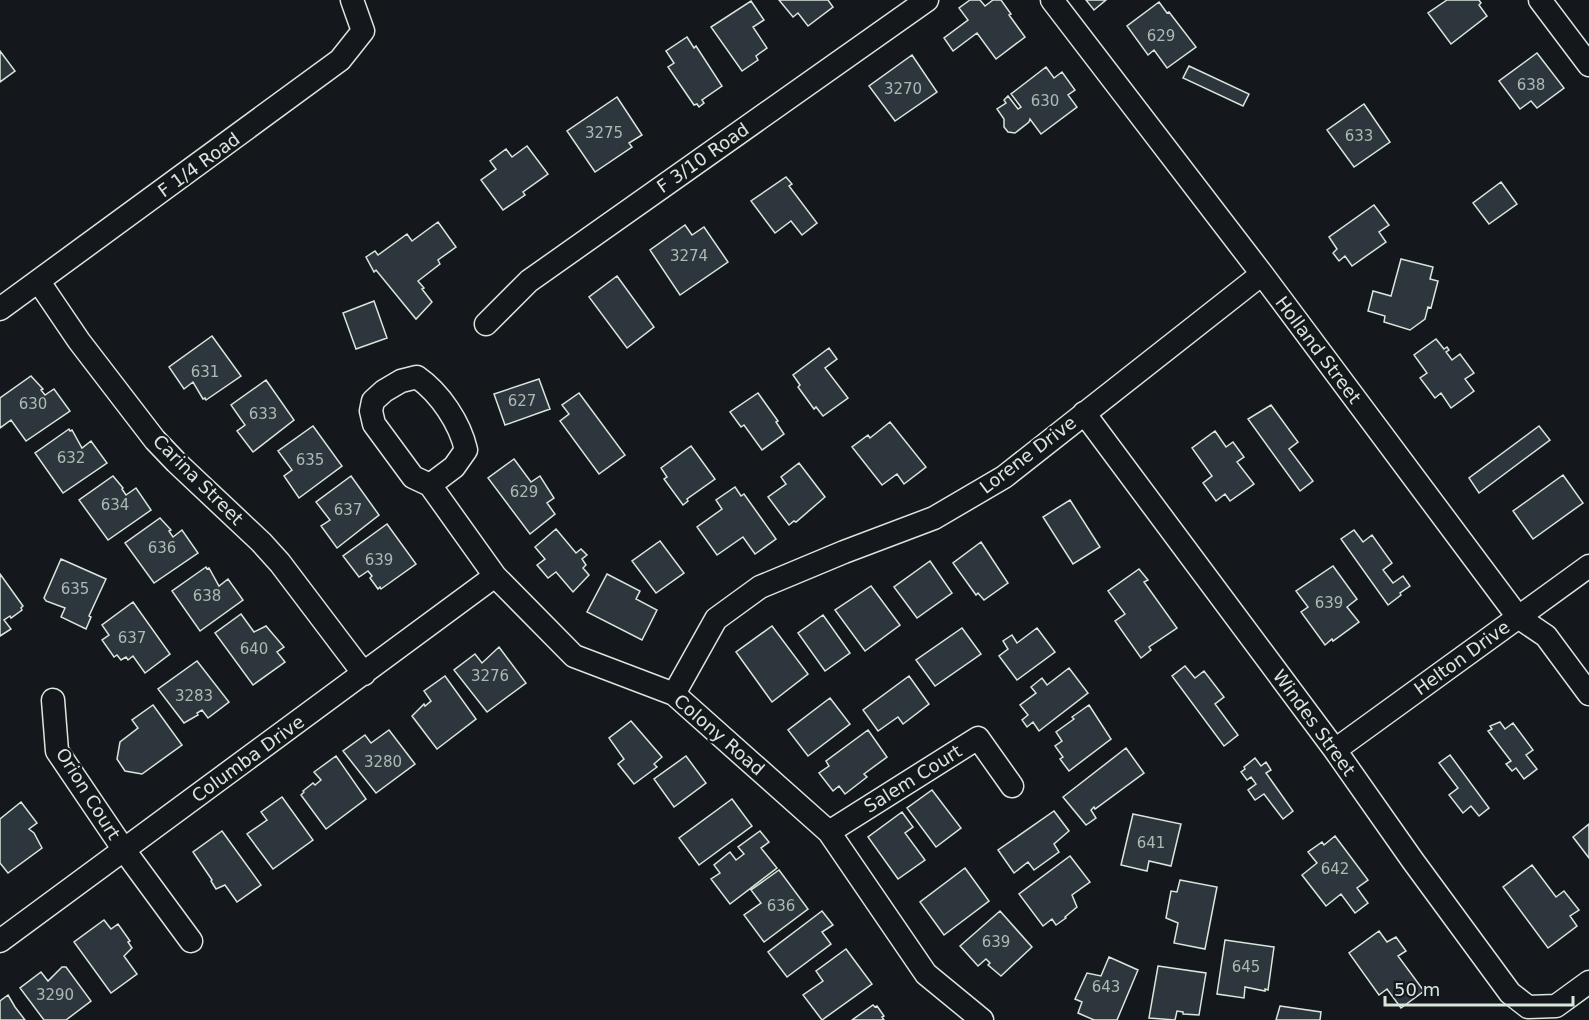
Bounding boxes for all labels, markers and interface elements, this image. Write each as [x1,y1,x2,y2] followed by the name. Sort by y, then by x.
[1147,27,1175,45] house number: 629
[1517,76,1545,94] house number: 638
[884,80,922,98] house number: 3270
[1031,92,1059,110] house number: 630
[653,118,753,197] street label: F 3/10 Road
[585,124,623,142] house number: 3275
[1345,127,1373,145] house number: 633
[154,128,244,201] street label: F 1/4 Road
[670,247,708,265] house number: 3274
[1271,292,1366,407] street label: Holland Street
[191,363,219,381] house number: 631
[508,392,536,410] house number: 627
[19,395,47,413] house number: 630
[249,405,277,423] house number: 633
[975,412,1080,498] street label: Lorene Drive
[149,430,248,529] street label: Carina Street
[57,449,85,467] house number: 632
[296,451,324,469] house number: 635
[510,483,538,501] house number: 629
[101,496,129,514] house number: 634
[334,501,362,519] house number: 637
[148,539,176,557] house number: 636
[365,551,393,569] house number: 639
[61,580,89,598] house number: 635
[193,587,221,605] house number: 638
[1315,594,1343,612] house number: 639
[1410,616,1514,699] street label: Helton Drive
[118,629,146,647] house number: 637
[240,640,268,658] house number: 640
[1269,666,1360,780] street label: Windes Street
[471,667,509,685] house number: 3276
[175,687,213,705] house number: 3283
[670,690,769,779] street label: Colony Road
[187,711,308,806] street label: Columba Drive
[860,740,965,817] street label: Salem Court
[52,744,125,843] street label: Orion Court
[364,753,402,771] house number: 3280
[1137,834,1165,852] house number: 641
[1321,860,1349,878] house number: 642
[767,897,795,915] house number: 636
[982,933,1010,951] house number: 639
[1232,958,1260,976] house number: 645
[1385,969,1572,1007] scale bar
[1092,978,1120,996] house number: 643
[1394,979,1440,1000] text: 50 m
[36,986,74,1004] house number: 3290

